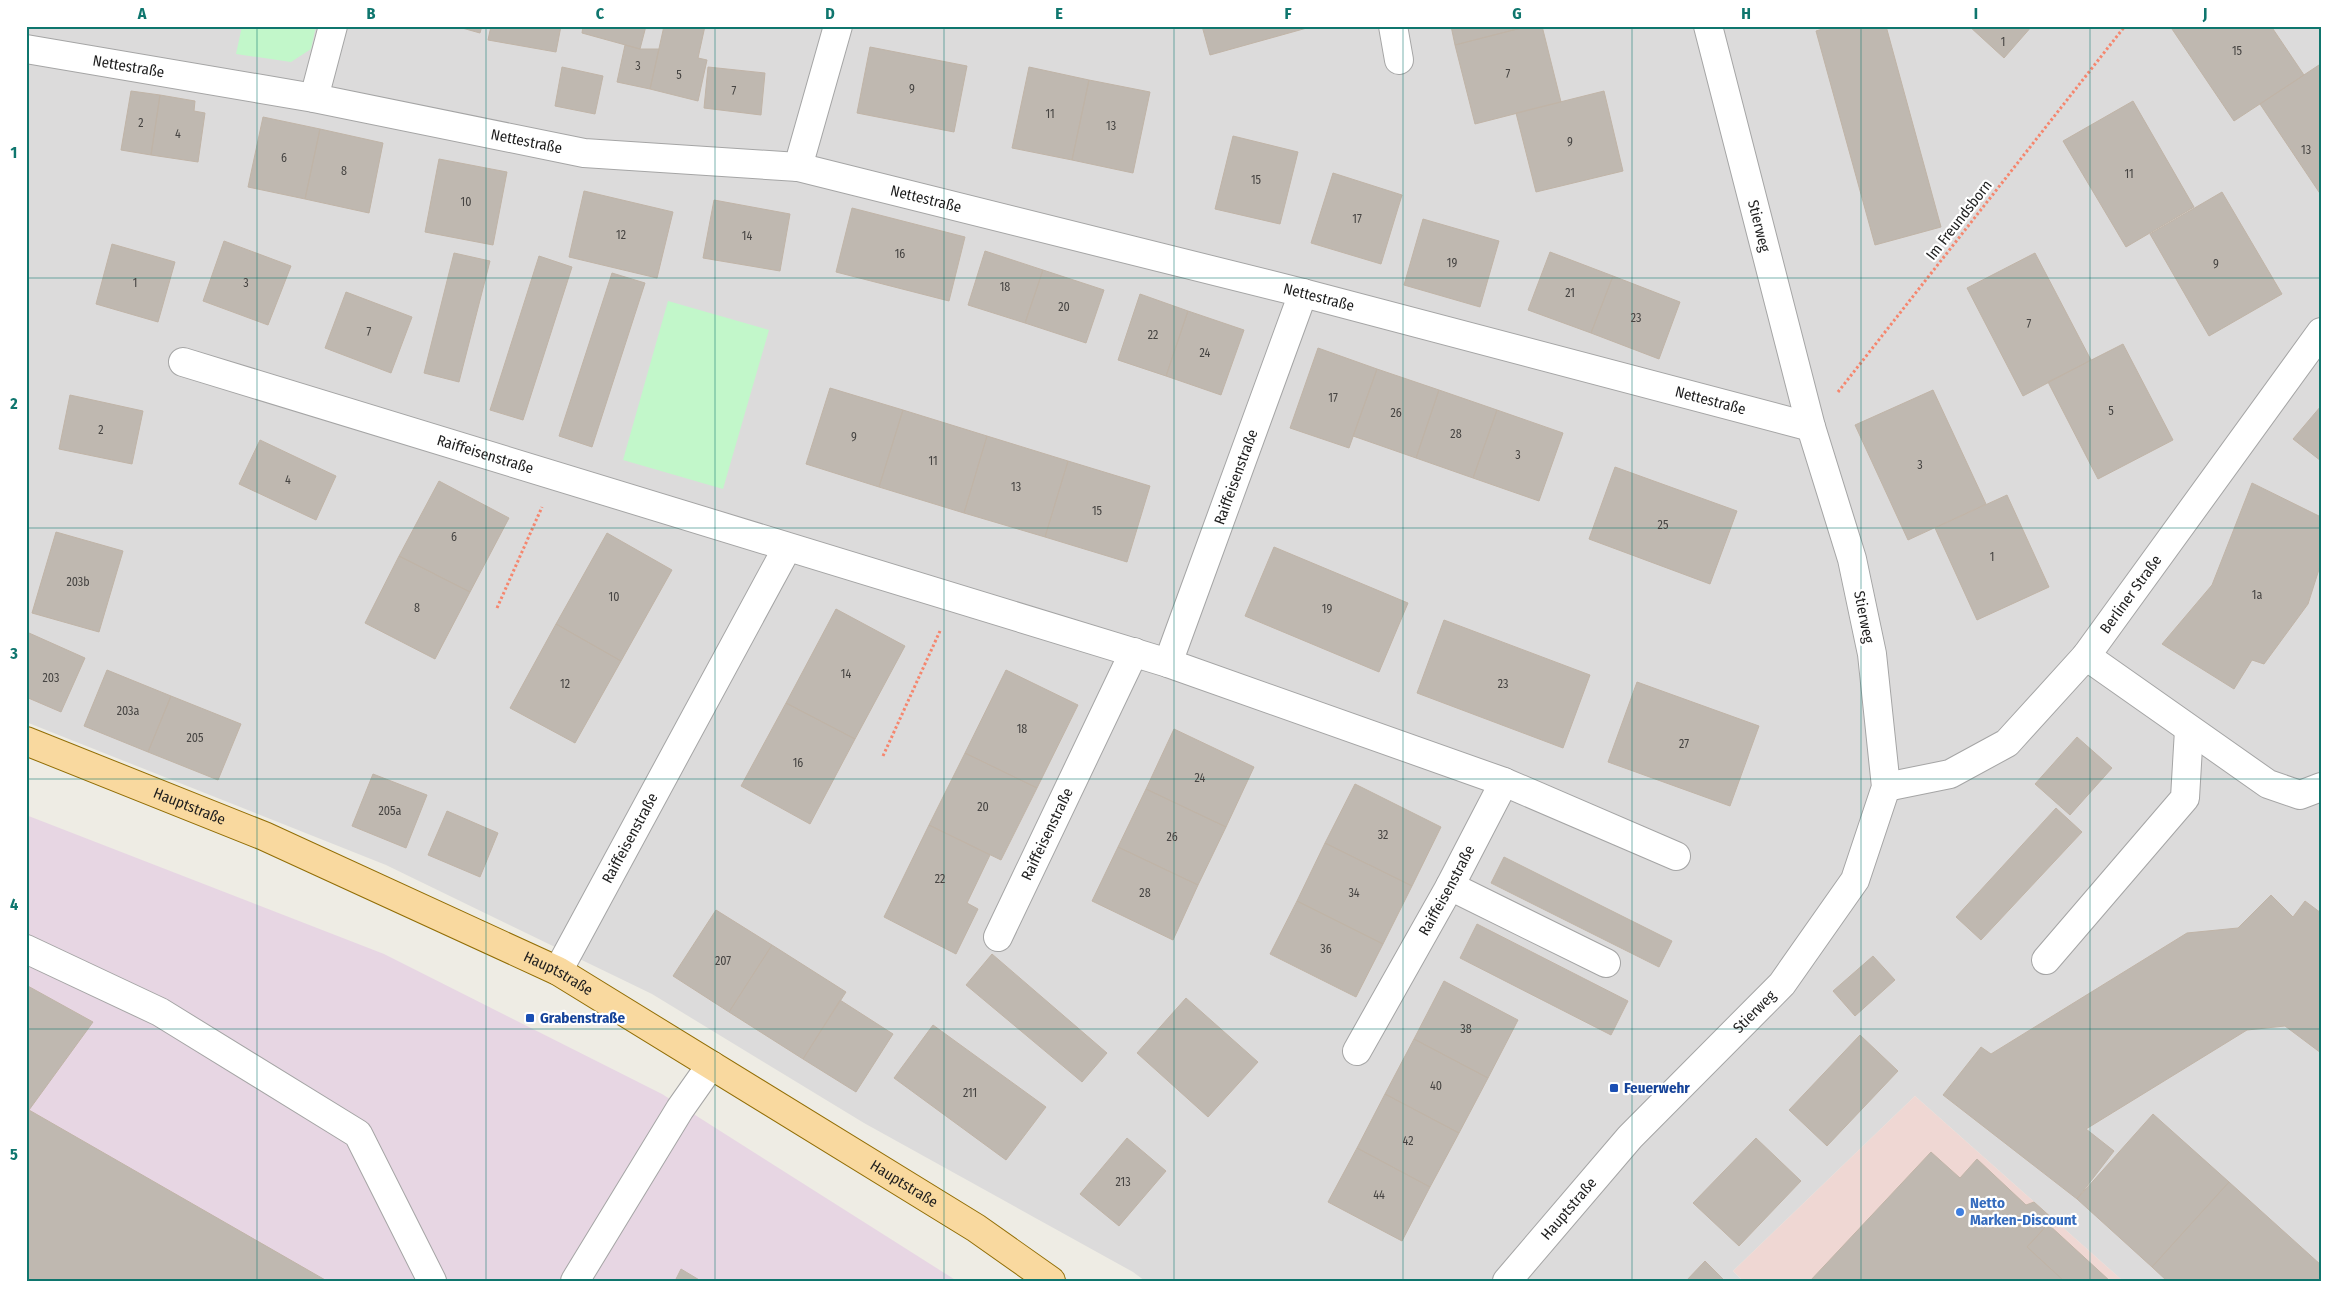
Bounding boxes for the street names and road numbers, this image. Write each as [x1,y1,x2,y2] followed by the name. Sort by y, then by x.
[91,51,166,81] street label: Nettestraße
[489,125,564,157] street label: Nettestraße
[1922,176,1996,264] street label: Im Freundsborn
[889,181,963,216] street label: Nettestraße
[1744,198,1774,254] street label: Stierweg
[1282,279,1356,315] street label: Nettestraße
[1673,383,1748,418] street label: Nettestraße
[1210,427,1261,527] street label: Raiffeisenstraße
[435,431,536,478] street label: Raiffeisenstraße
[2096,551,2165,637] street label: Berliner Straße
[1850,589,1878,645] street label: Stierweg
[151,784,228,829] street label: Hauptstraße
[1017,785,1077,883] street label: Raiffeisenstraße
[598,790,662,886] street label: Raiffeisenstraße
[1415,842,1479,939] street label: Raiffeisenstraße
[521,947,596,999] street label: Hauptstraße
[1729,987,1780,1037] street label: Stierweg
[867,1156,941,1211] street label: Hauptstraße
[1537,1174,1600,1244] street label: Hauptstraße

